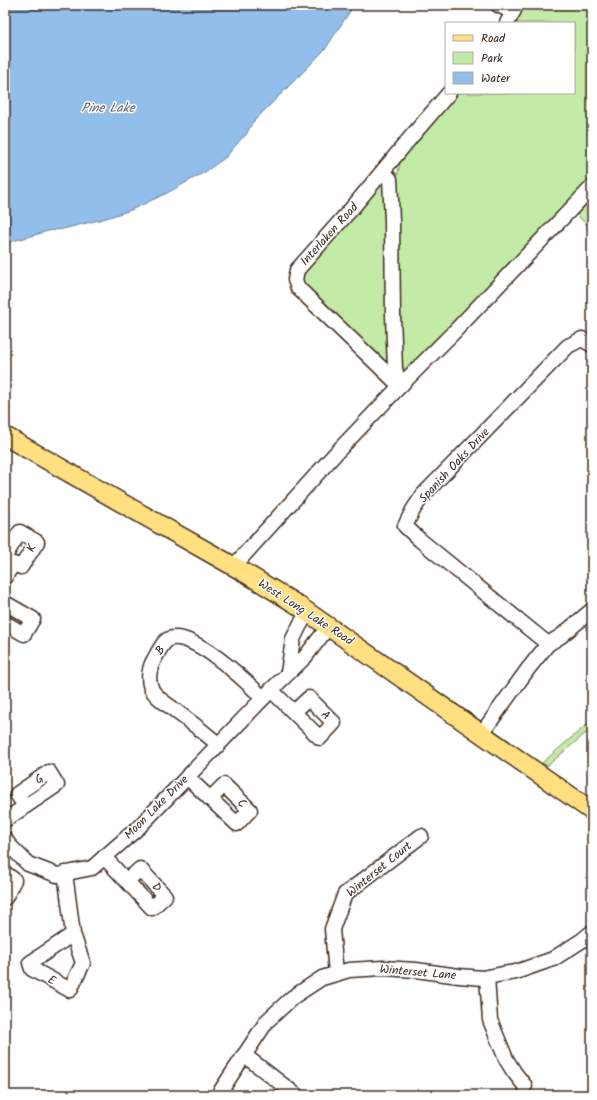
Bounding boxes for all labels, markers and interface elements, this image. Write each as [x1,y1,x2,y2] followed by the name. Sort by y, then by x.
[445,22,575,94] legend
[481,29,506,48] text: Road
[481,49,503,68] text: Park
[481,69,511,88] text: Water
[81,98,136,119] water label: Pine Lake
[296,198,364,270] street label: Interlaken Road
[414,423,495,507] street label: Spanish Oaks Drive
[21,540,42,555] street label: K
[254,574,358,651] street label: West Long Lake Road
[150,642,170,659] street label: B
[316,706,335,725] street label: A
[31,769,48,789] street label: G
[120,770,193,844] street label: Moon Lake Drive
[233,794,251,813] street label: C
[342,837,417,902] street label: Winterset Court
[147,878,166,897] street label: D
[379,960,458,985] street label: Winterset Lane
[44,970,60,991] street label: E

